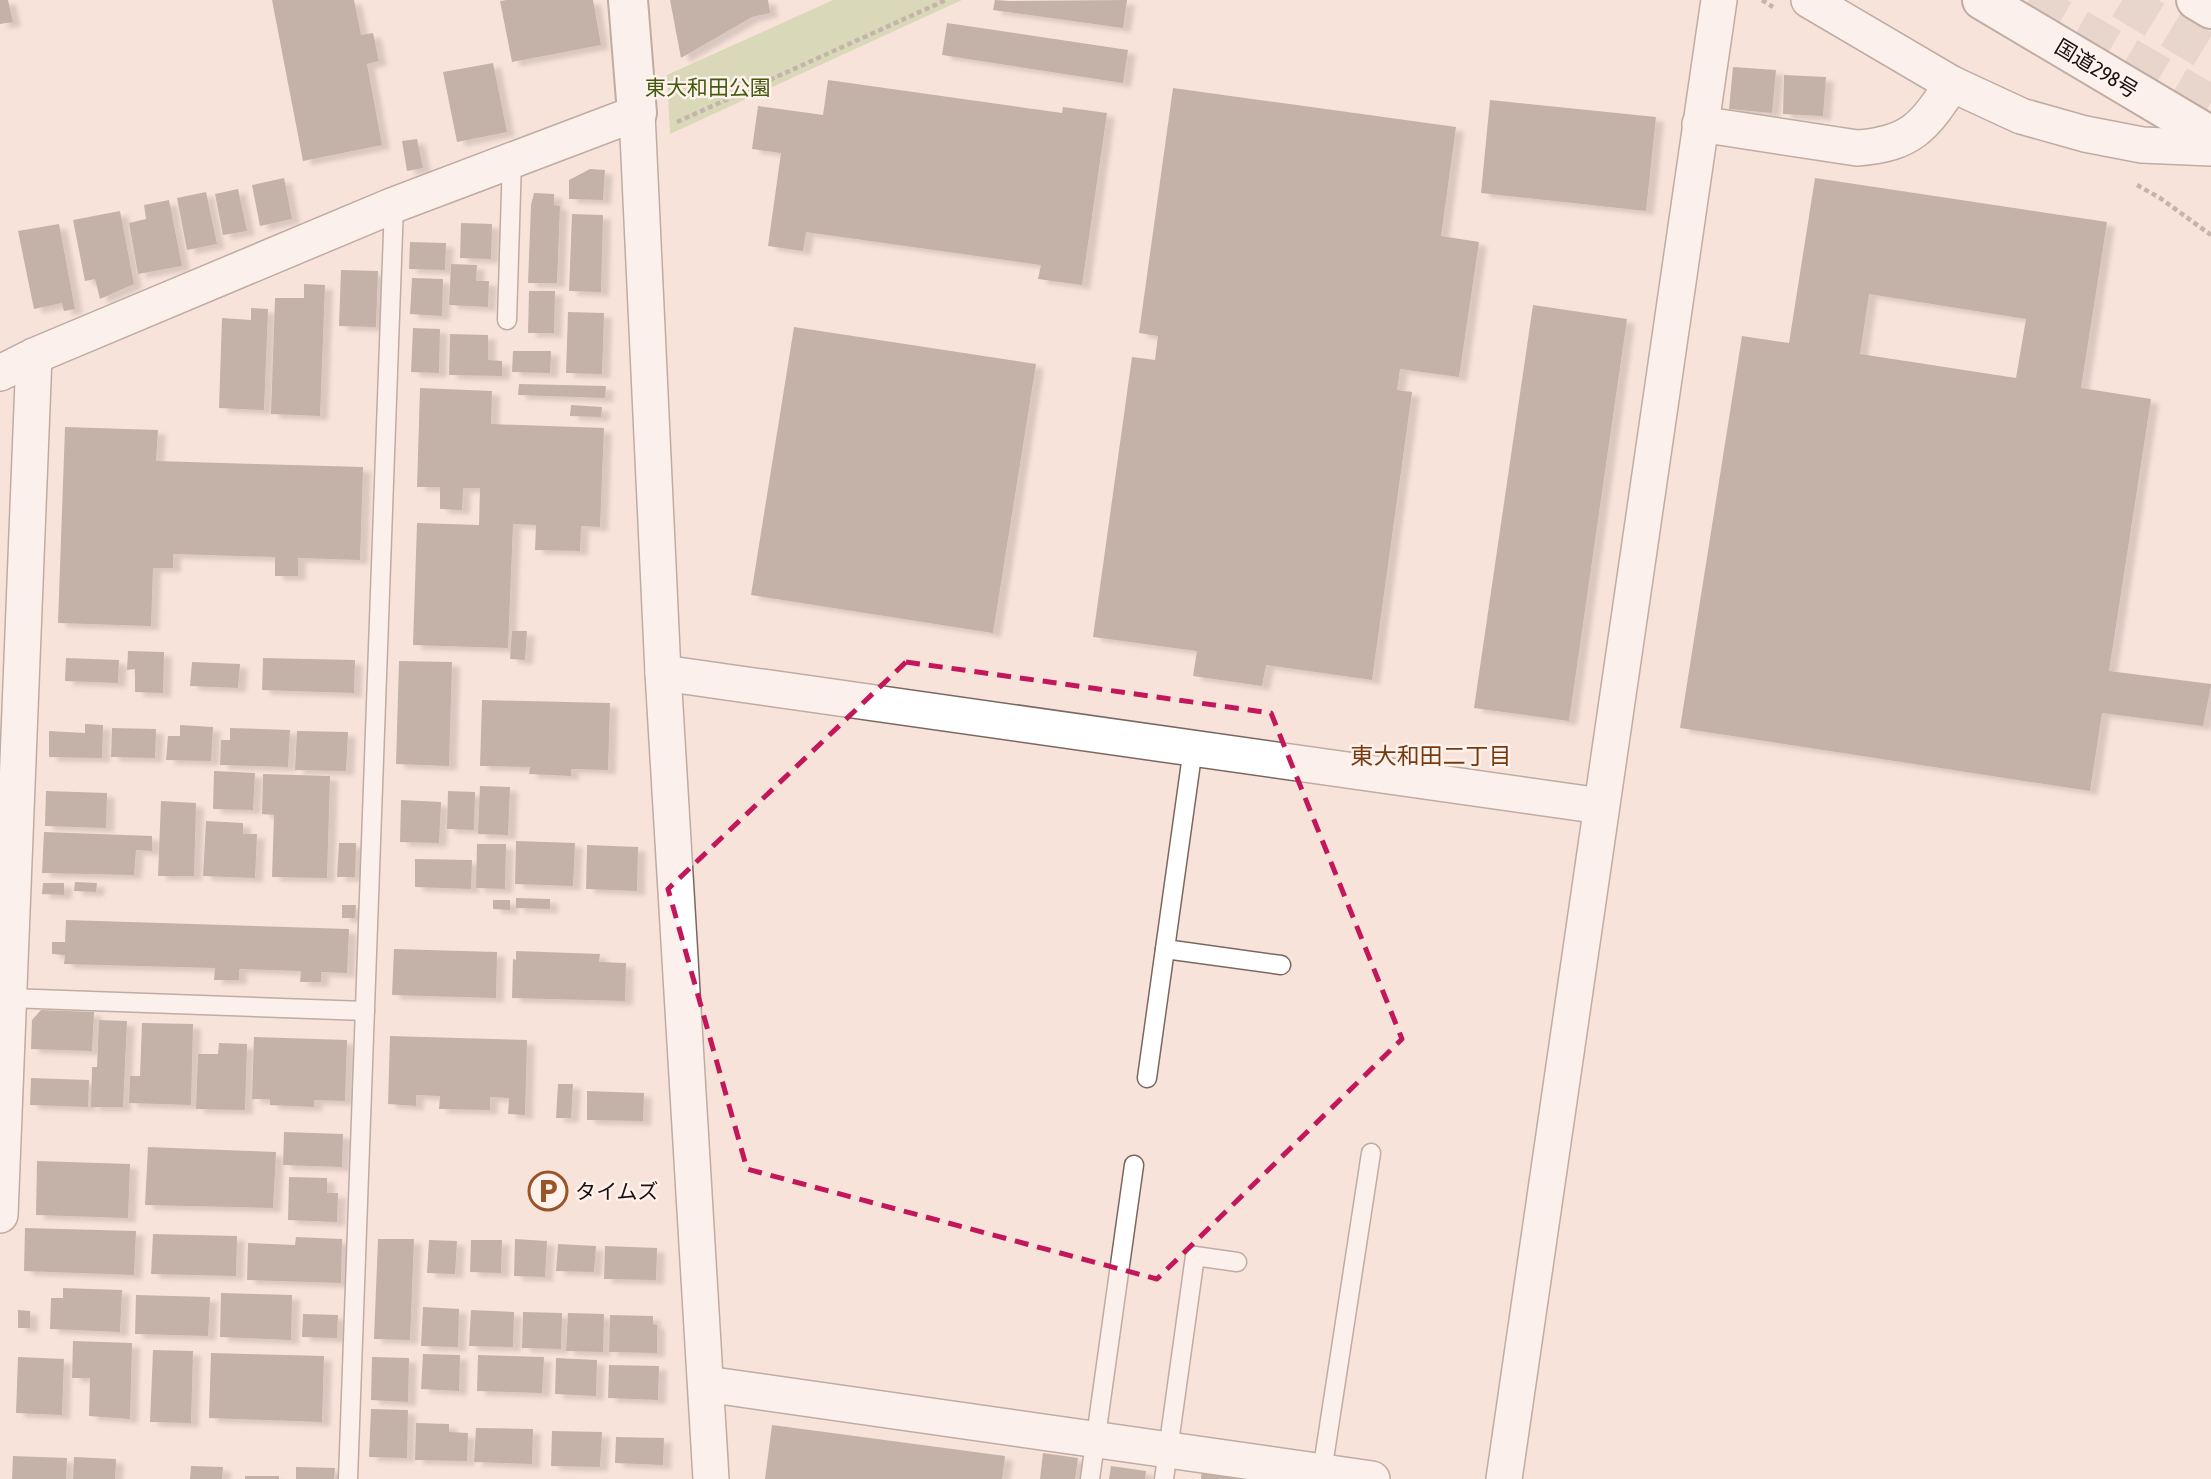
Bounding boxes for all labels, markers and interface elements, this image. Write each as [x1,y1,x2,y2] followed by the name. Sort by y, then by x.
[2051,34,2143,102] street label: 国道298号
[645,75,771,99] park label: 東大和田公園
[1351,743,1512,769] district label: 東大和田二丁目
[527,1170,569,1212] parking icon: タイムズ
[575,1179,659,1203] place label: タイムズ

